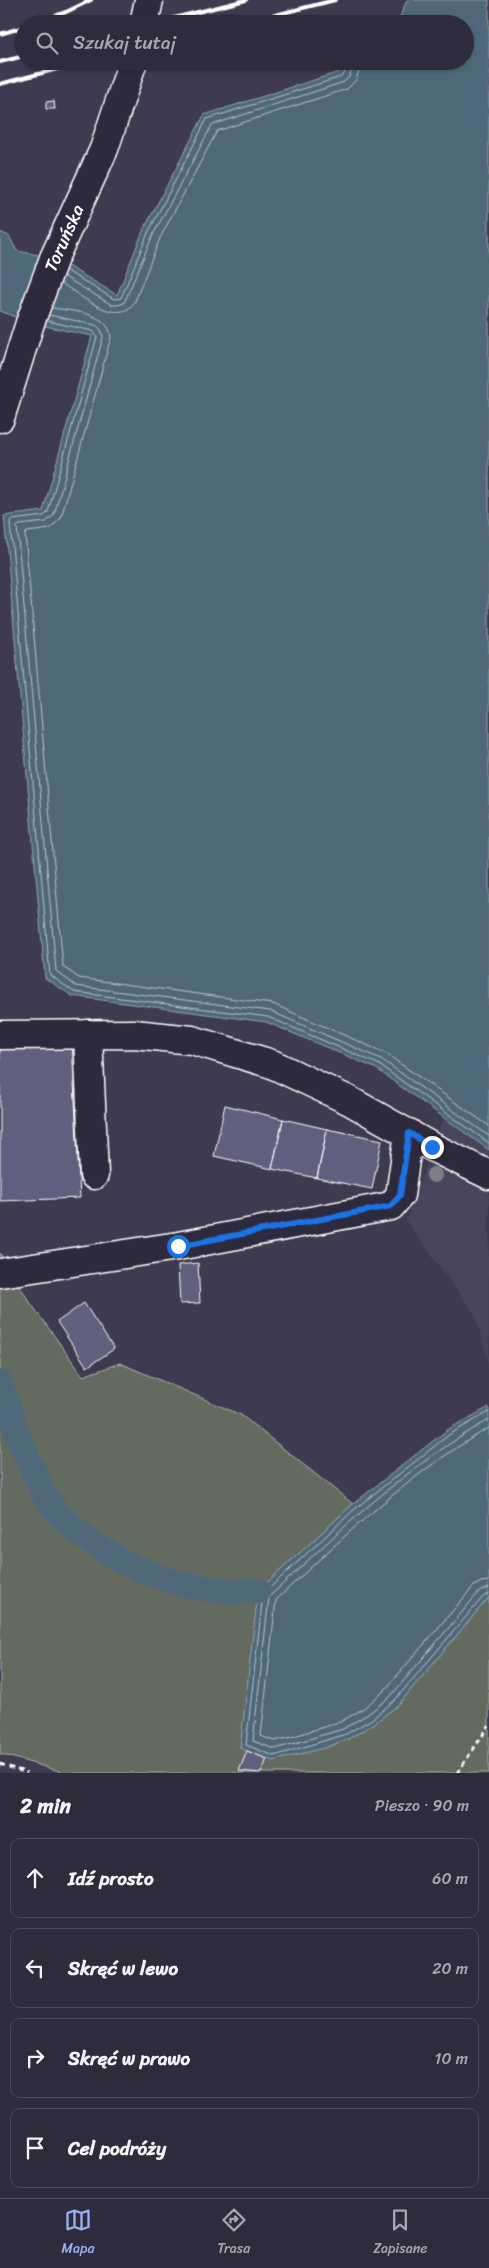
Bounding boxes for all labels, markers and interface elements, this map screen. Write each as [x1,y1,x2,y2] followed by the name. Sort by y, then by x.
[15,15,474,70] search box
[73,26,176,59] text: Szukaj tutaj
[33,29,61,57] icon: search
[35,199,93,277] street label: Toruńska
[421,1136,444,1159] route end
[167,1235,190,1258] route start
[20,1787,71,1825] text: 2 min
[375,1791,469,1820] text: Pieszo · 90 m
[68,1862,154,1895] text: Idź prosto
[21,1864,49,1892] icon: ahead
[432,1864,468,1893] text: 60 m
[68,1952,178,1985] text: Skręć w lewo
[21,1954,49,1982] icon: left
[432,1954,468,1983] text: 20 m
[68,2042,190,2075] text: Skręć w prawo
[21,2044,49,2072] icon: right
[435,2044,468,2073] text: 10 m
[68,2132,166,2165] text: Cel podróży
[21,2134,49,2162] icon: arrive
[62,2206,94,2261] tab: Mapa
[217,2206,250,2261] tab: Trasa
[373,2206,427,2261] tab: Zapisane

